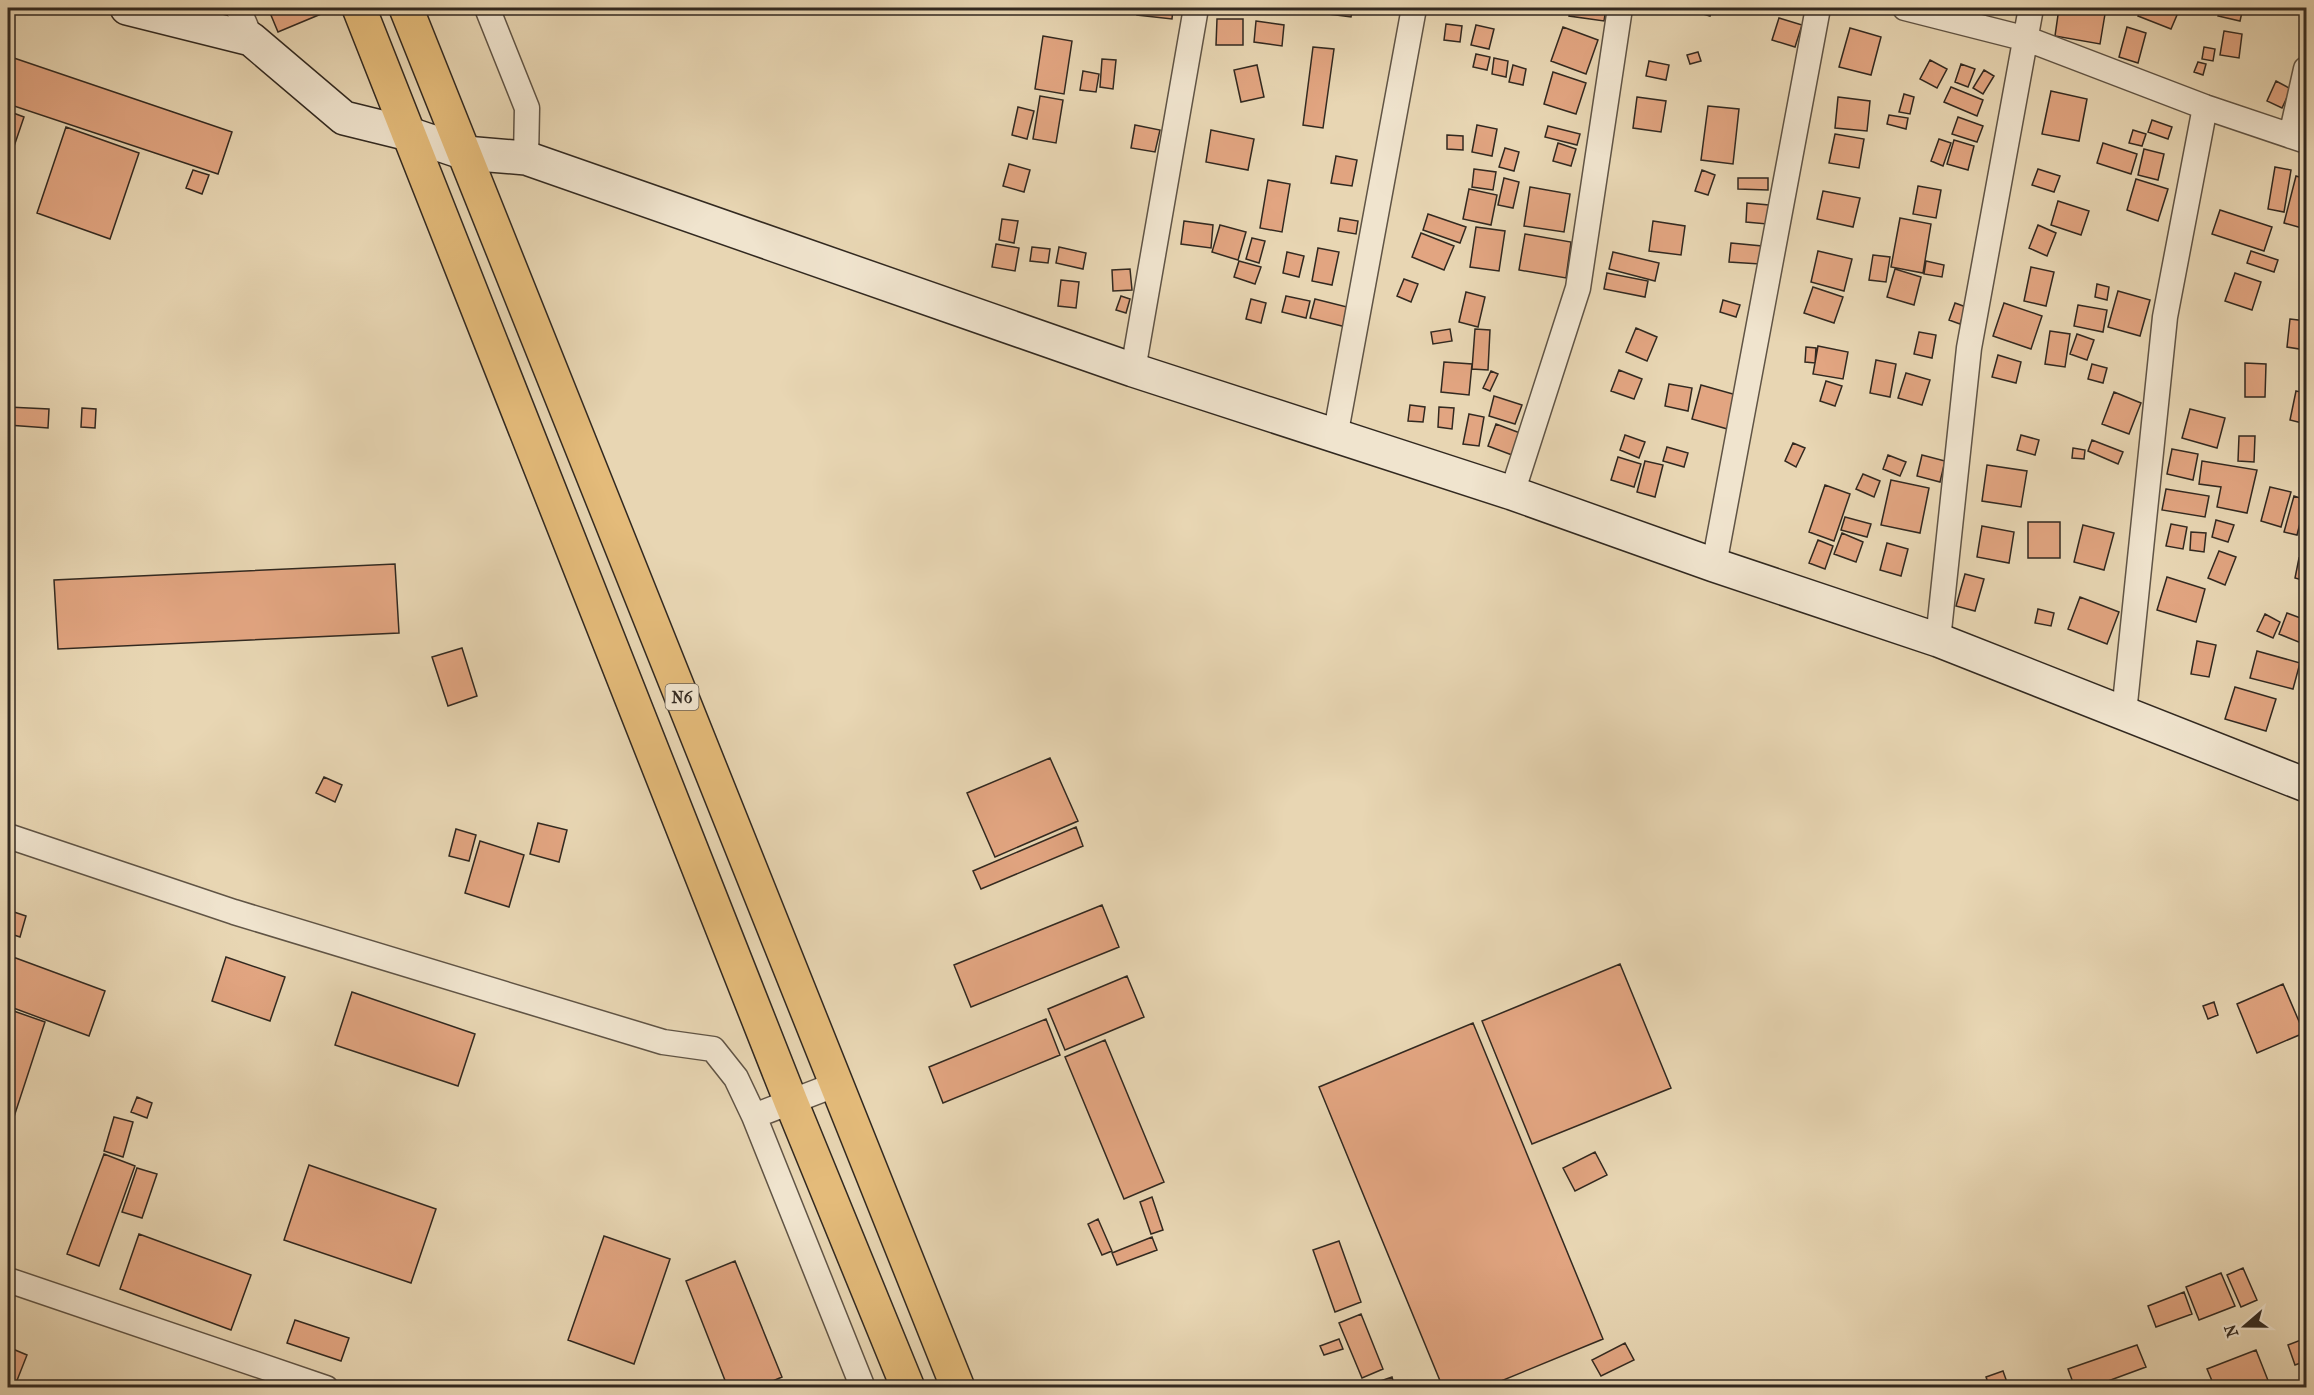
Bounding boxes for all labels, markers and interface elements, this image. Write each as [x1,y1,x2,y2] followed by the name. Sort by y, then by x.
[666,684,698,710] road number: N6
[2215,1296,2275,1356] north arrow
[2220,1321,2242,1340] text: N

